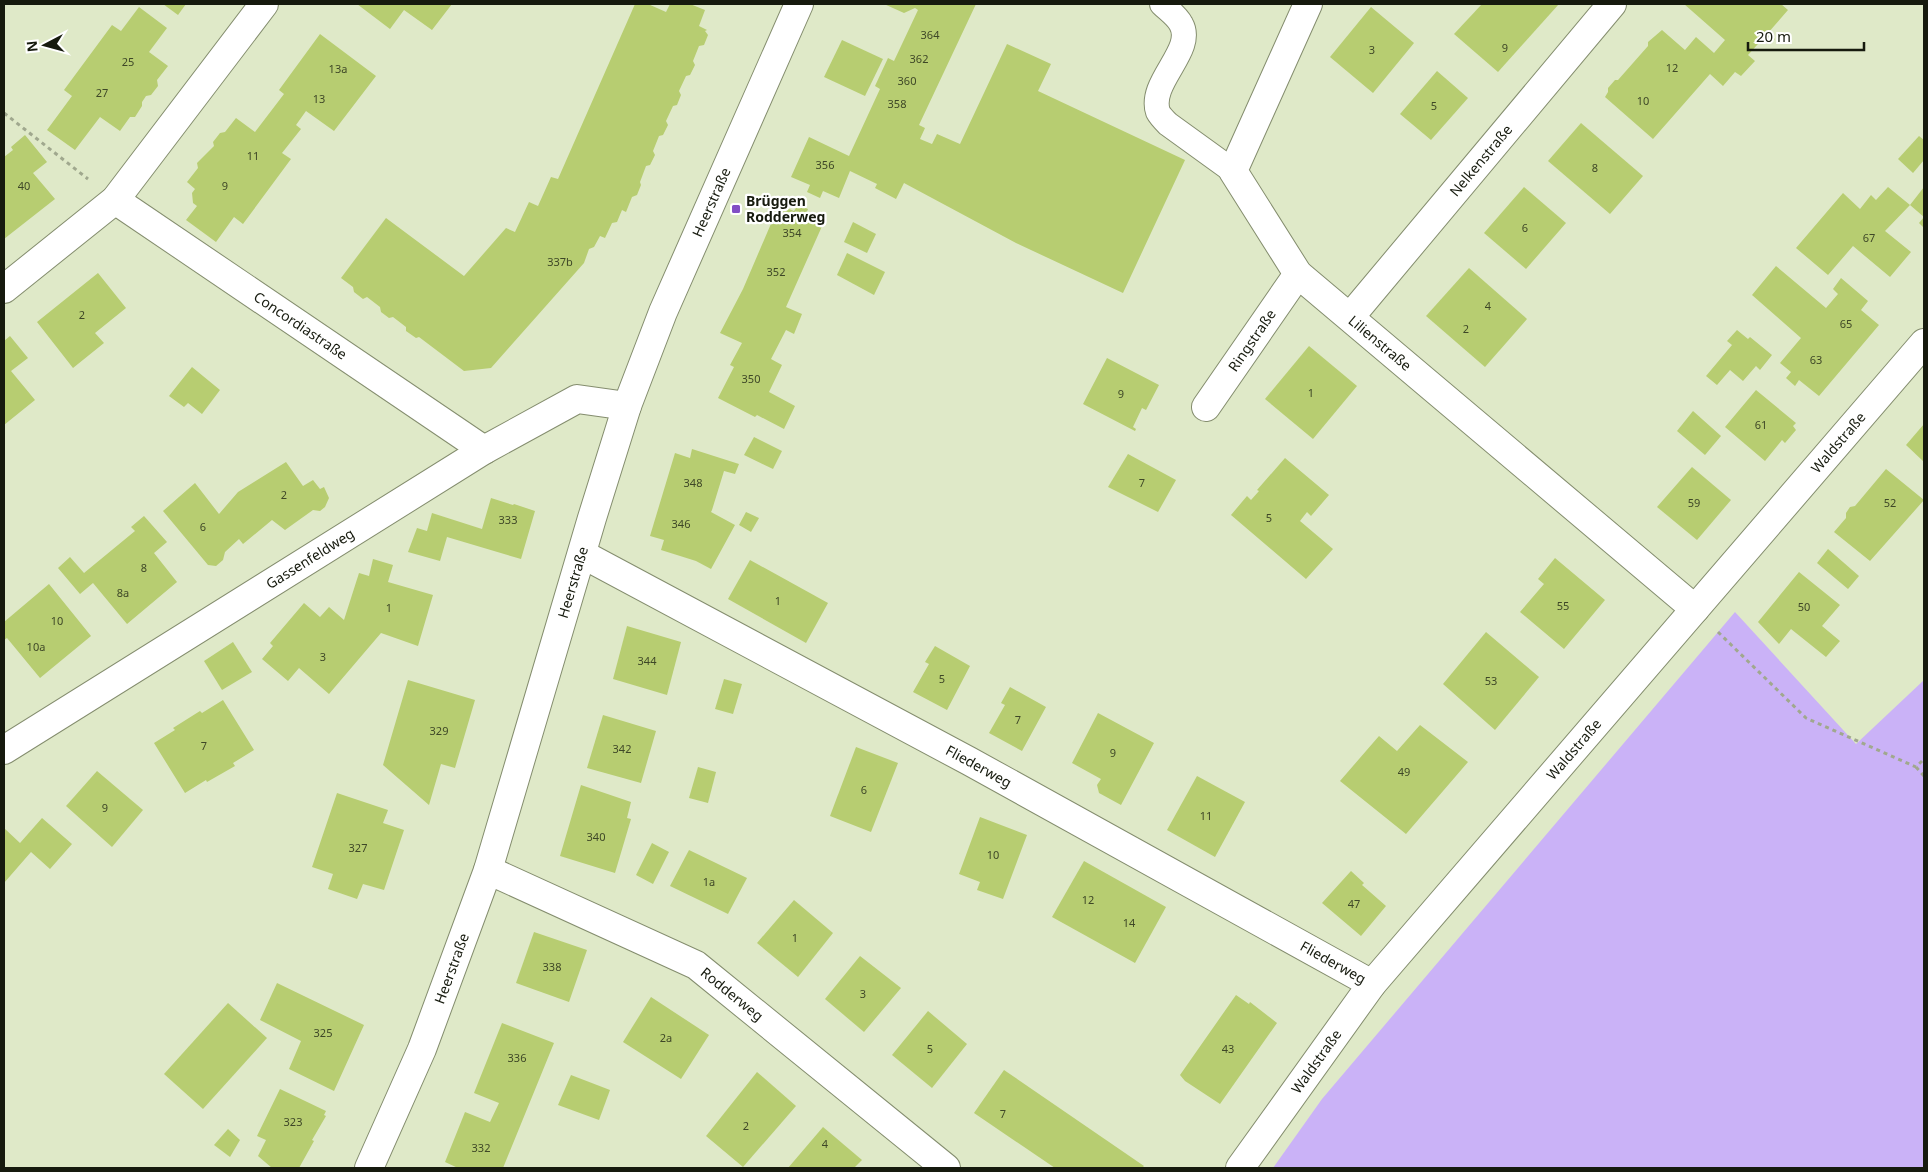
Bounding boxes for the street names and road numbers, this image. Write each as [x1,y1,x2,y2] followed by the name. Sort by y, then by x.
[1445,120,1516,200] street label: Nelkenstraße
[687,164,735,240] street label: Heerstraße
[250,287,351,364] street label: Concordiastraße
[1224,305,1280,375] street label: Ringstraße
[1345,311,1416,375] street label: Lilienstraße
[1806,408,1870,477] street label: Waldstraße
[262,524,358,593] street label: Gassenfeldweg
[553,544,592,620] street label: Heerstraße
[1542,715,1605,784] street label: Waldstraße
[943,740,1015,792] street label: Fliederweg
[429,930,473,1006] street label: Heerstraße
[1297,936,1370,988] street label: Fliederweg
[697,963,768,1025] street label: Rodderweg
[1286,1025,1346,1097] street label: Waldstraße

